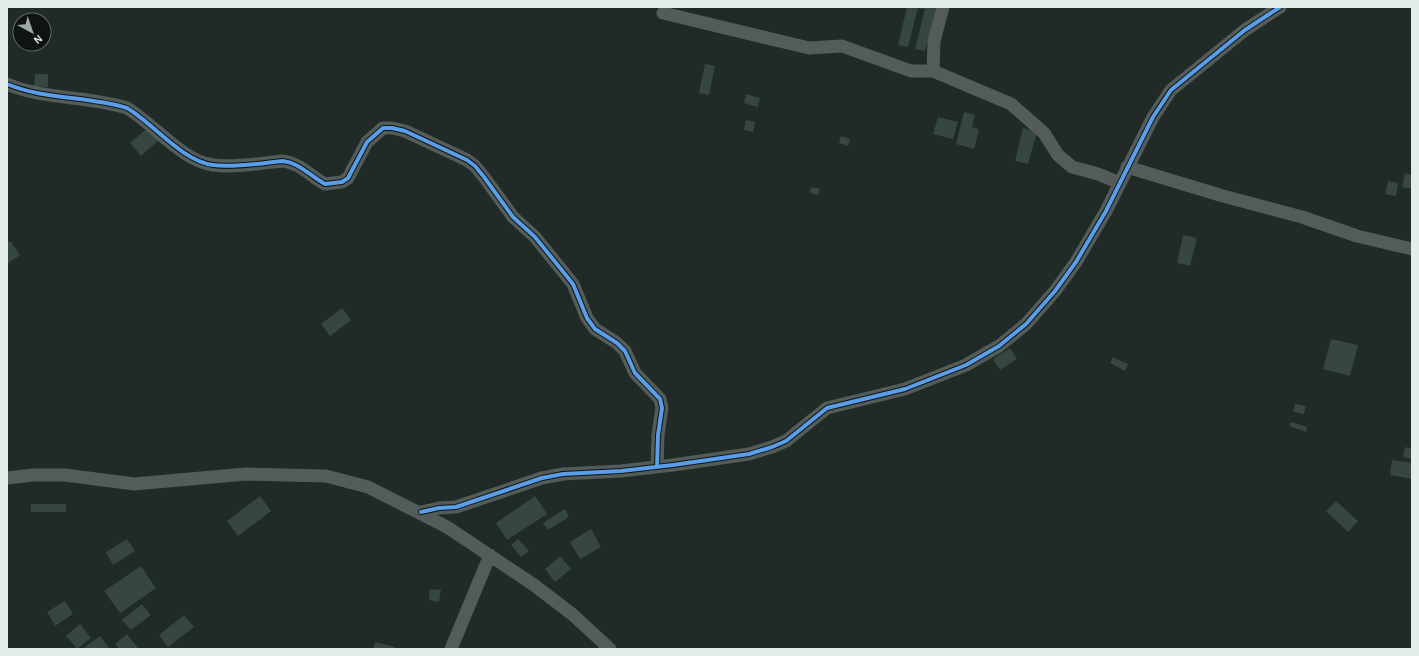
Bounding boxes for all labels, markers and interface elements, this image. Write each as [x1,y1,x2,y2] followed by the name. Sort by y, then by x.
[12,12,52,52] north arrow
[32,33,45,46] text: N

